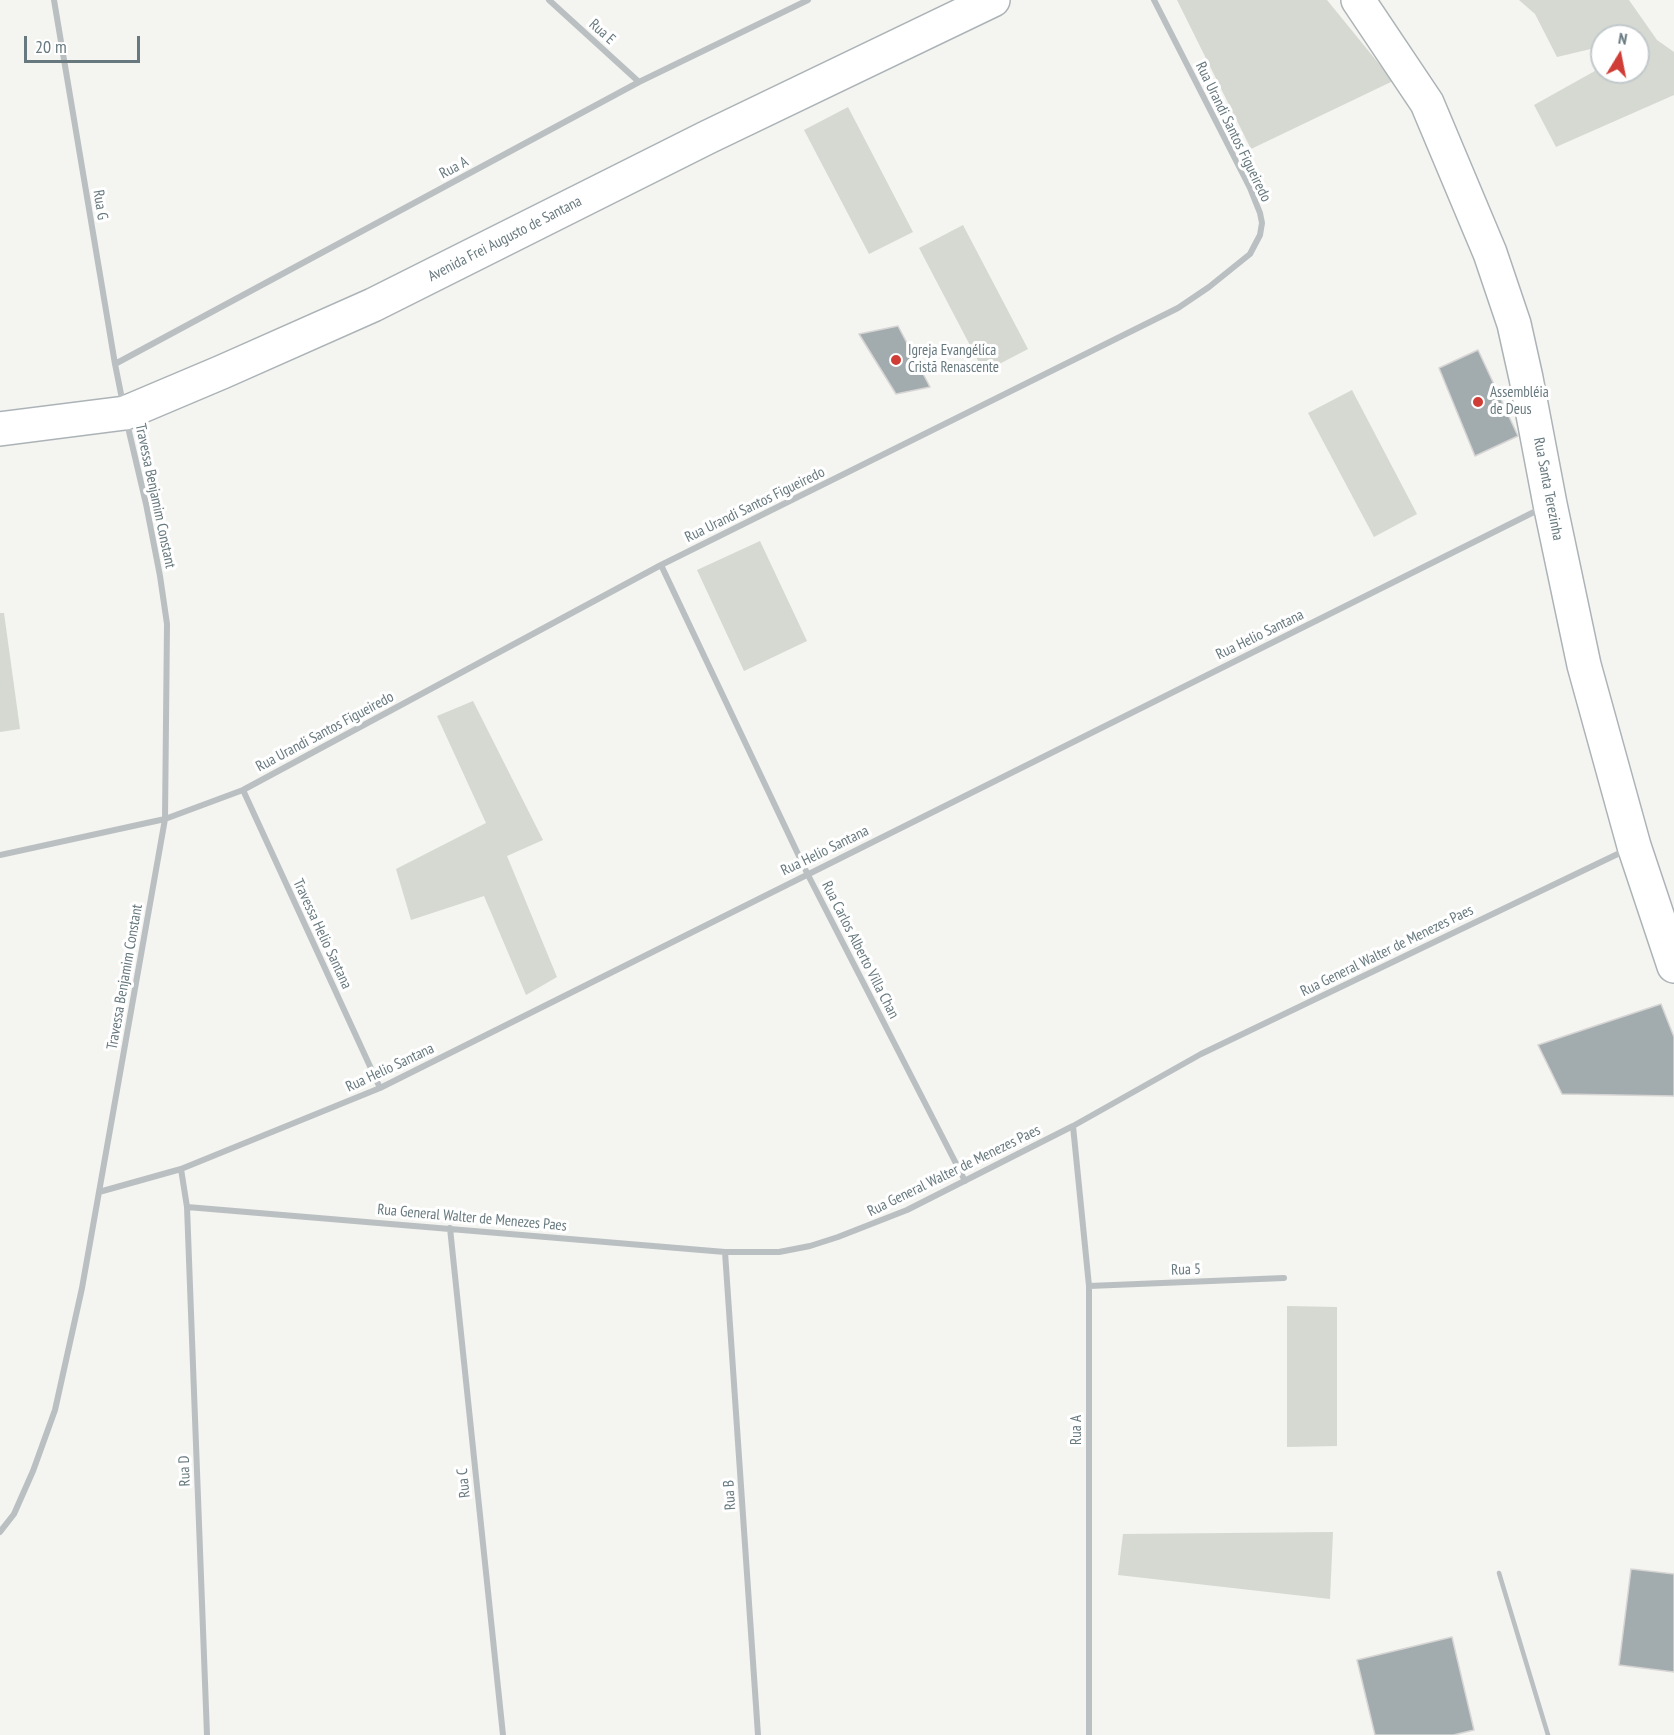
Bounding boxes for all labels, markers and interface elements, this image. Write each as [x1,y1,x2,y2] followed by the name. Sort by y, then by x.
[585,16,619,48] street label: Rua E
[27,24,142,62] scale bar
[1590,24,1650,84] north arrow
[1617,28,1629,49] text: N
[35,35,67,58] text: 20 m
[1191,59,1275,205] street label: Rua Urandi Santos Figueiredo
[437,153,471,183] street label: Rua A
[89,189,111,221] street label: Rua G
[425,192,585,286] street label: Avenida Frei Augusto de Santana
[908,342,999,377] place label: Igreja Evangélica Cristã Renascente
[889,353,903,367] marker: Igreja Evangélica Cristã Renascente
[1490,384,1549,419] place label: Assembléia de Deus
[1471,395,1485,409] marker: Assembléia de Deus
[131,422,179,570] street label: Travessa Benjamim Constant
[1529,436,1567,542] street label: Rua Santa Terezinha
[682,463,828,547] street label: Rua Urandi Santos Figueiredo
[1213,606,1307,664] street label: Rua Helio Santana
[253,688,397,776] street label: Rua Urandi Santos Figueiredo
[778,822,872,880] street label: Rua Helio Santana
[289,876,355,992] street label: Travessa Helio Santana
[818,878,902,1022] street label: Rua Carlos Alberto Villa Chan
[1298,901,1476,1001] street label: Rua General Walter de Menezes Paes
[103,903,147,1051] street label: Travessa Benjamim Constant
[343,1040,437,1096] street label: Rua Helio Santana
[865,1121,1043,1221] street label: Rua General Walter de Menezes Paes
[376,1201,568,1235] street label: Rua General Walter de Menezes Paes
[1171,1260,1201,1280] street label: Rua 5
[1068,1415,1086,1445] street label: Rua A
[175,1455,195,1487] street label: Rua D
[453,1467,475,1499] street label: Rua C
[720,1479,740,1511] street label: Rua B

